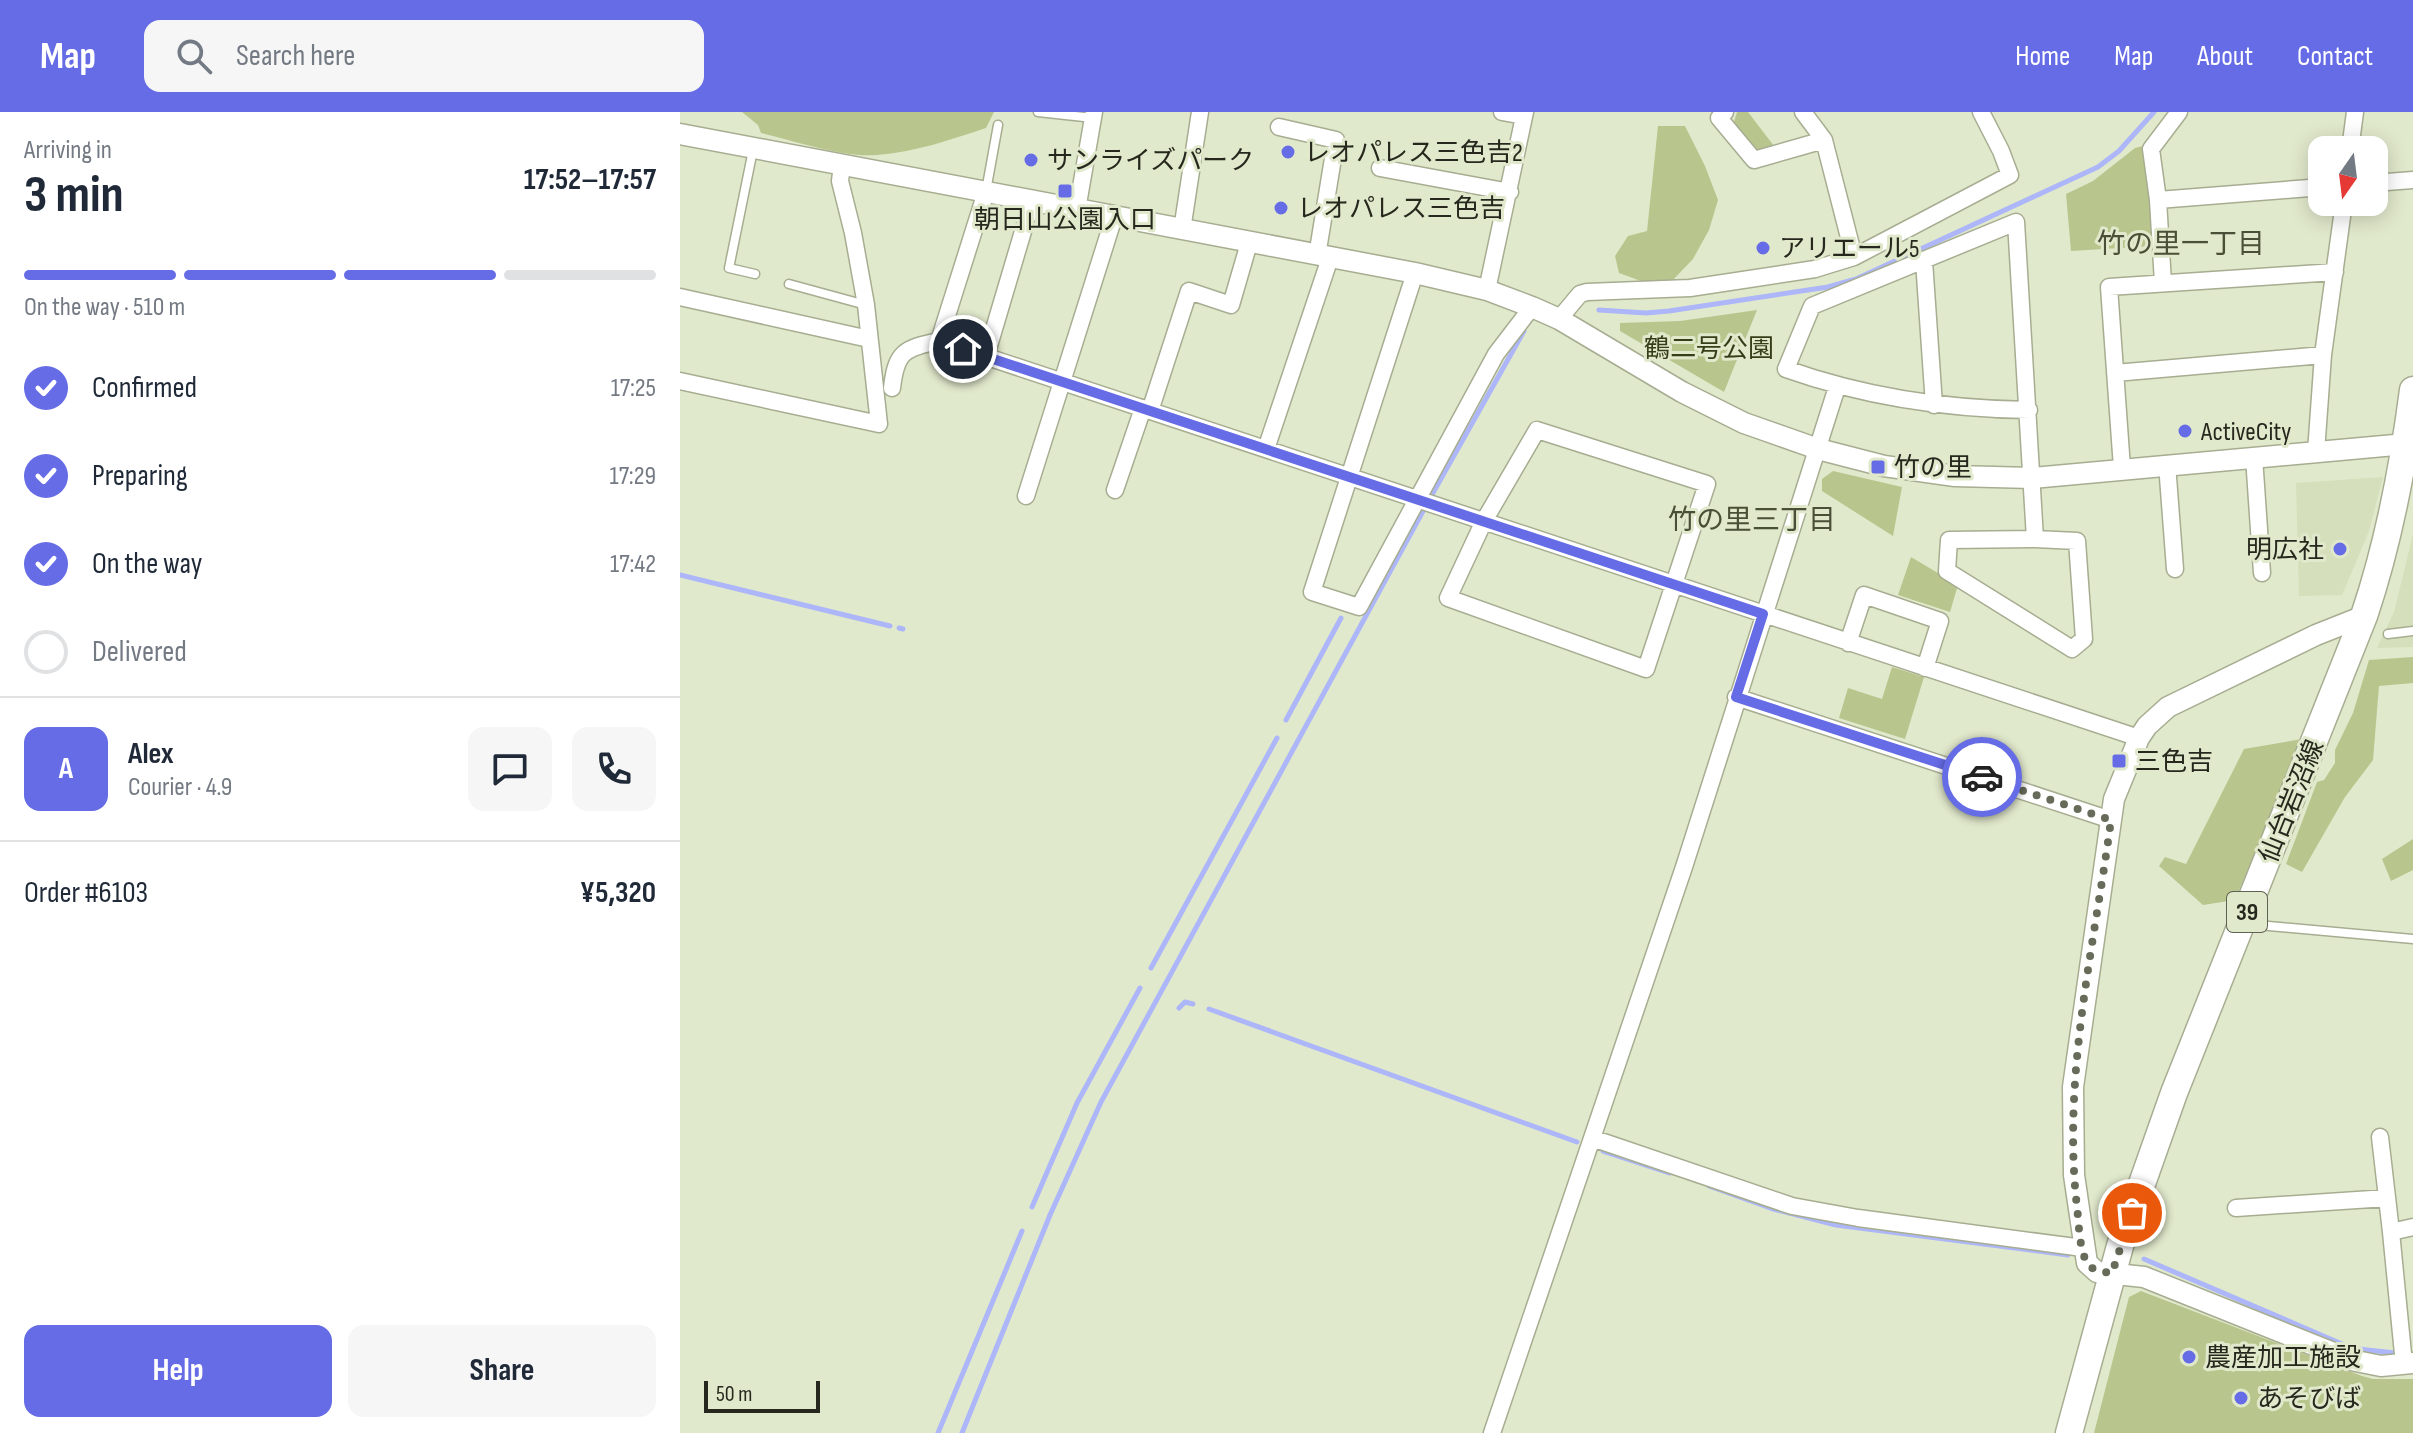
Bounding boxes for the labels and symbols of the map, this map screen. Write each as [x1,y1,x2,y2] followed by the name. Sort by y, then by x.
[2308,136,2388,216] north arrow
[1304,138,1523,169] place label: レオパレス三色吉2
[1279,143,1297,161] marker: レオパレス三色吉2
[1047,146,1254,177] place label: サンライズパーク
[1022,151,1040,169] marker: サンライズパーク
[1056,182,1074,200] marker: 朝日山公園入口
[1297,194,1505,225] place label: レオパレス三色吉
[1272,199,1290,217] marker: レオパレス三色吉
[974,205,1156,236] place label: 朝日山公園入口
[2097,228,2265,261] district label: 竹の里一丁目
[1779,234,1919,265] place label: アリエール5
[1754,239,1772,257] marker: アリエール5
[929,315,997,383] pin
[1644,334,1774,365] park label: 鶴二号公園
[2200,417,2291,448] place label: ActiveCity
[2176,422,2194,440] marker: ActiveCity
[1894,453,1972,484] place label: 竹の里
[1869,458,1887,476] marker: 竹の里
[1668,504,1836,537] district label: 竹の里三丁目
[2246,535,2324,566] place label: 明広社
[2331,540,2349,558] marker: 明広社
[2254,735,2331,868] street label: 仙台岩沼線
[1942,737,2022,817] courier
[2135,747,2213,778] place label: 三色吉
[2110,752,2128,770] marker: 三色吉
[2227,892,2267,932] road number: 39
[2098,1179,2166,1247] pin
[2205,1343,2361,1374] place label: 農産加工施設
[2180,1348,2198,1366] marker: 農産加工施設
[704,1377,820,1413] scale bar
[2257,1384,2361,1415] place label: あそびば
[2232,1389,2250,1407] marker: あそびば

